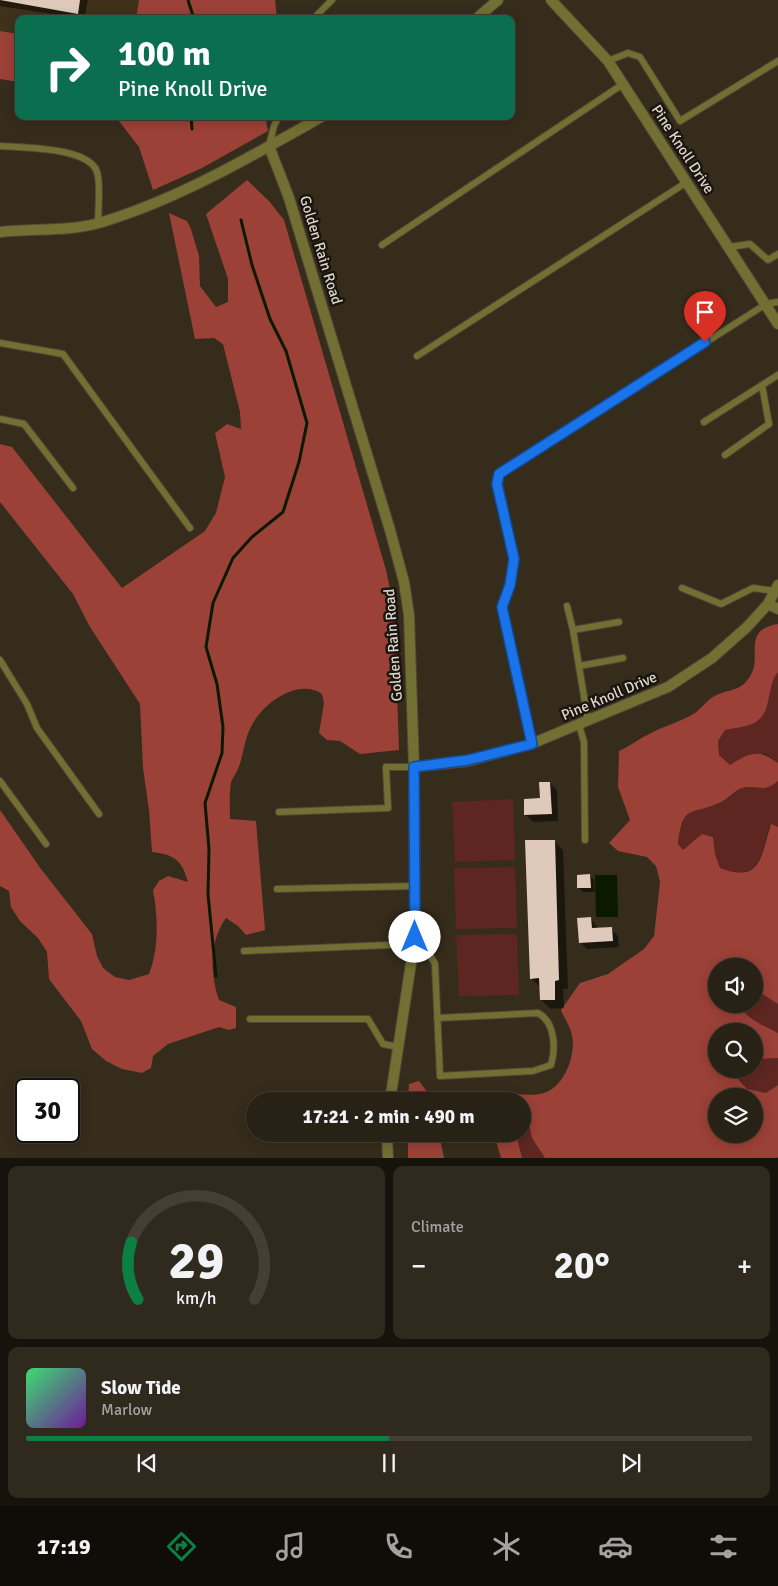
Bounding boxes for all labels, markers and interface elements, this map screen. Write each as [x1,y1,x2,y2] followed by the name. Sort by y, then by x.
[118,32,211,75] text: 100 m
[35,35,100,100] icon: right
[118,75,268,102] text: Pine Knoll Drive
[648,101,718,197] street label: Pine Knoll Drive
[296,193,346,307] street label: Golden Rain Road
[684,291,726,342] pin
[691,298,719,326] icon: arrive
[380,588,406,702] street label: Golden Rain Road
[559,668,659,724] street label: Pine Knoll Drive
[388,910,440,962] position arrow
[708,958,763,1143] map controls
[708,958,763,1013] button: sound
[708,1023,763,1078] button: search
[15,1078,80,1143] speed limit sign: 30
[708,1088,763,1143] button: layers
[302,1105,475,1129] text: 17:21 · 2 min · 490 m
[411,1217,464,1237] text: Climate
[168,1229,225,1293] text: 29
[553,1242,610,1289] text: 20°
[411,1249,426,1283] text: −
[737,1249,752,1283] text: +
[176,1287,217,1309] text: km/h
[101,1376,181,1400] text: Slow Tide
[101,1400,152,1420] text: Marlow
[133,1449,161,1477] icon: previous
[375,1449,403,1477] icon: pause
[617,1449,645,1477] icon: next
[164,1529,199,1564] icon: directions
[273,1529,308,1564] icon: music
[381,1529,416,1564] icon: phone
[489,1529,524,1564] icon: climate
[598,1529,633,1564] icon: car
[706,1529,741,1564] icon: filters
[37,1533,91,1560] text: 17:19

